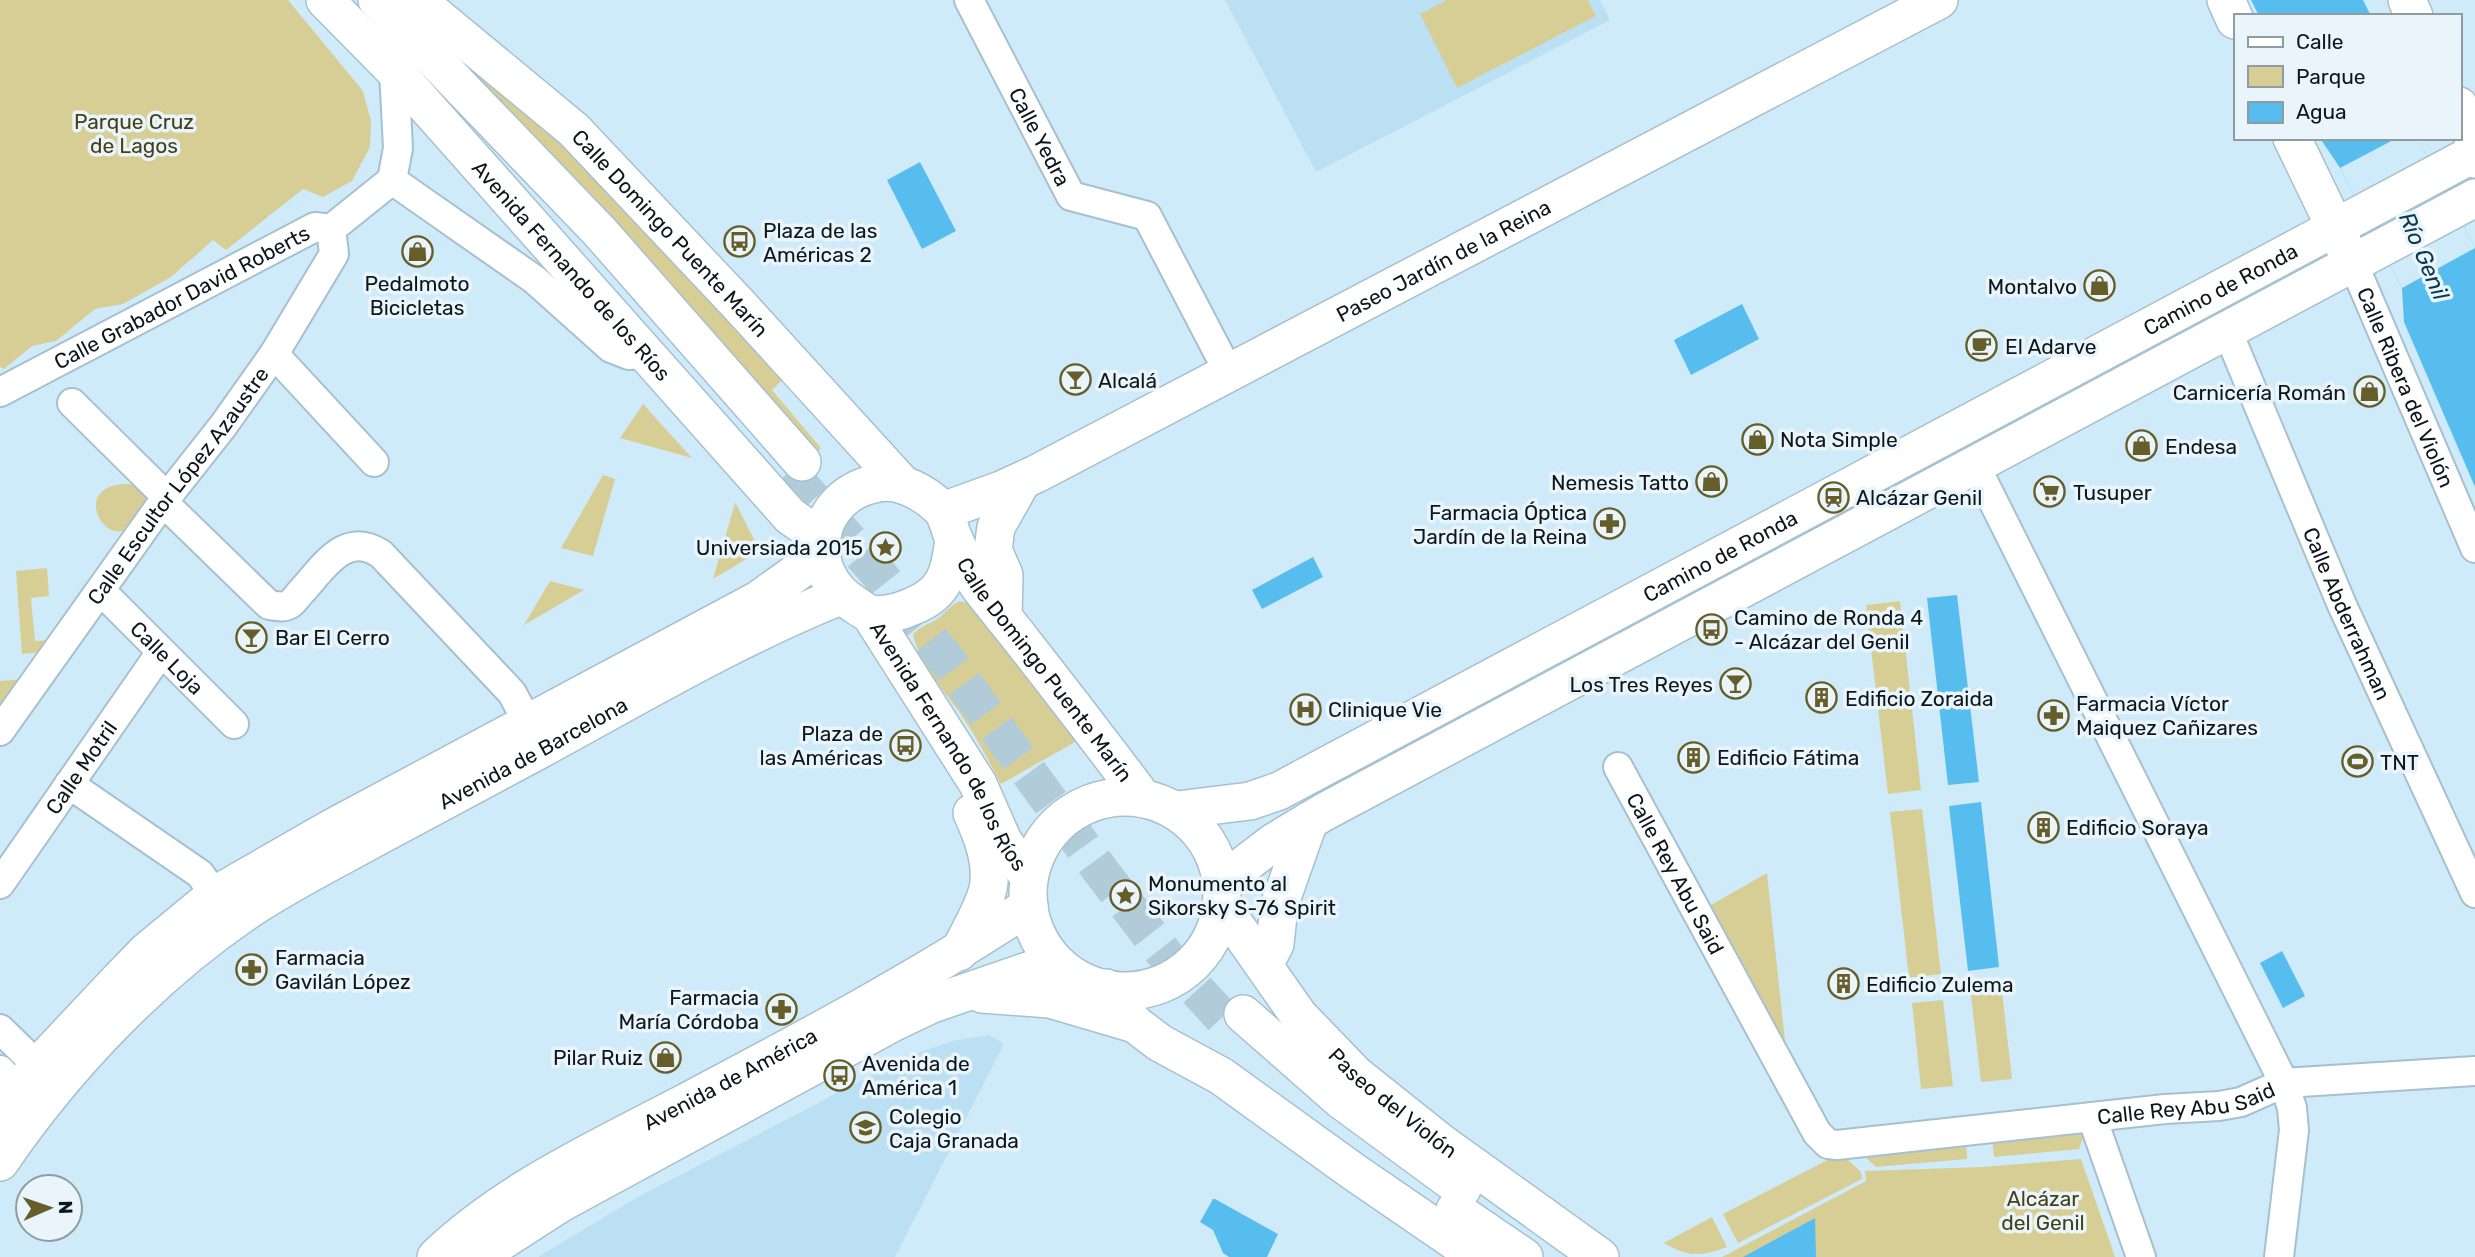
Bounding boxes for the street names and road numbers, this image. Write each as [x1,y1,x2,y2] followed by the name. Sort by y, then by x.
[1004,83,1076,190] street label: Calle Yedra
[567,124,774,342] street label: Calle Domingo Puente Marín
[467,155,676,385] street label: Avenida Fernando de los Ríos
[1332,194,1555,327] street label: Paseo Jardín de la Reina
[50,220,314,374] street label: Calle Grabador David Roberts
[2139,238,2302,340] street label: Camino de Ronda
[2352,283,2460,491] street label: Calle Ribera del Violón
[82,362,273,609] street label: Calle Escultor López Azaustre
[1639,504,1801,607] street label: Camino de Ronda
[2298,523,2397,704] street label: Calle Abderrahman
[952,553,1138,786] street label: Calle Domingo Puente Marín
[126,616,209,699] street label: Calle Loja
[865,617,1033,875] street label: Avenida Fernando de los Ríos
[434,691,632,814] street label: Avenida de Barcelona
[40,716,122,819] street label: Calle Motril
[1622,788,1730,958] street label: Calle Rey Abu Said
[639,1022,821,1135] street label: Avenida de América
[1324,1042,1462,1163] street label: Paseo del Violón
[2096,1076,2278,1129] street label: Calle Rey Abu Said

